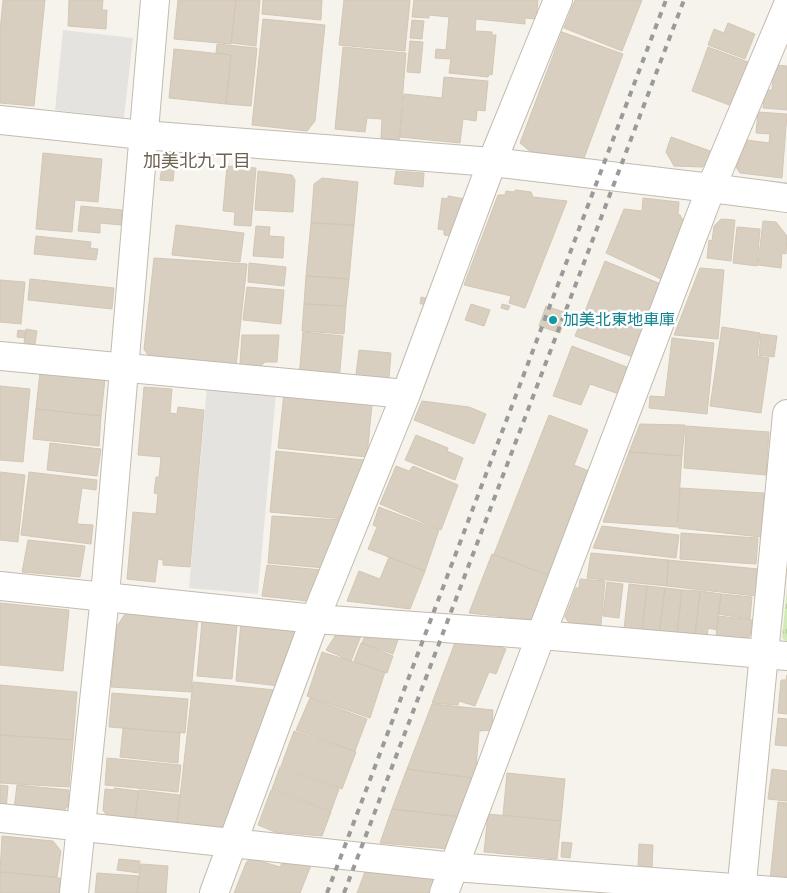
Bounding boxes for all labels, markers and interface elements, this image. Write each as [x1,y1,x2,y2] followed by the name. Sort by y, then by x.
[143,150,251,172] district label: 加美北九丁目
[563,310,675,330] place label: 加美北東地車庫
[547,314,559,326] marker: 加美北東地車庫

